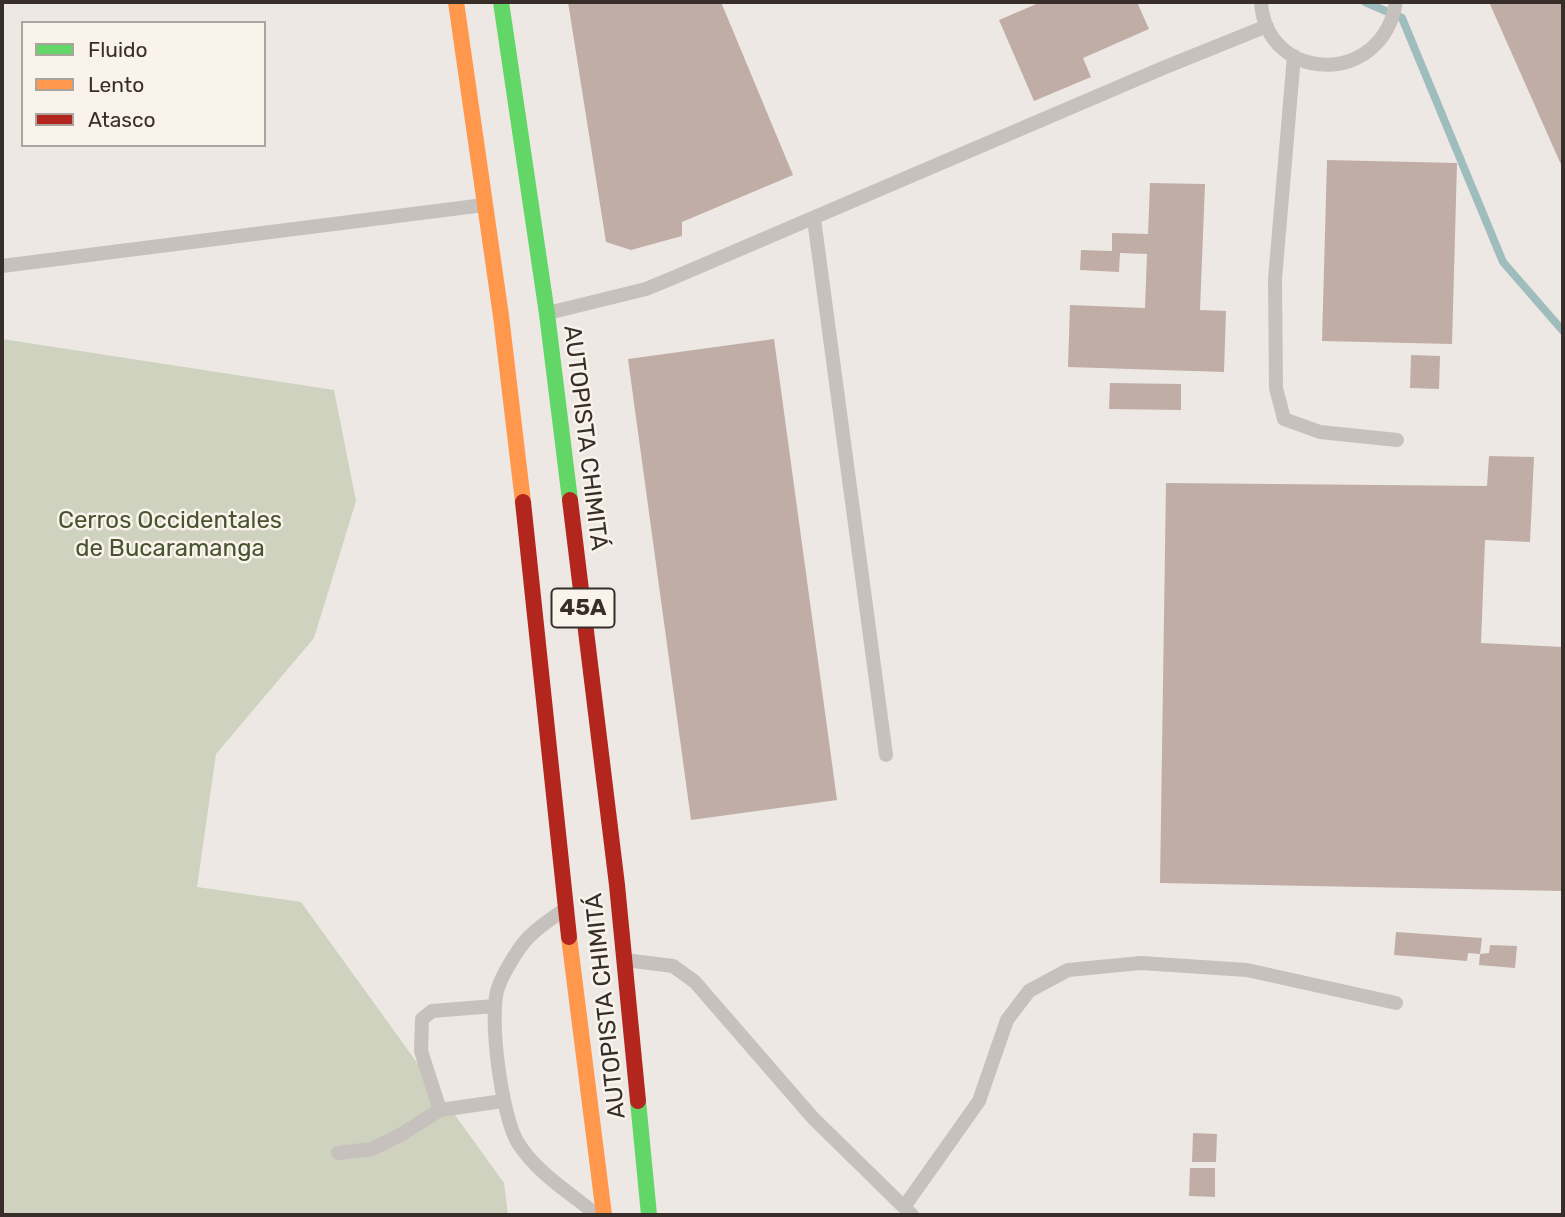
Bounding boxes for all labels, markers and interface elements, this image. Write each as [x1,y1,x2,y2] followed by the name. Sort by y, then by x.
[21,21,266,147] legend
[88,37,148,62] text: Fluido
[88,72,144,97] text: Lento
[88,107,156,132] text: Atasco
[557,324,613,552] street label: AUTOPISTA CHIMITÁ
[58,507,282,563] park label: Cerros Occidentales de Bucaramanga
[552,588,614,628] road number: 45A
[580,892,632,1120] street label: AUTOPISTA CHIMITÁ

